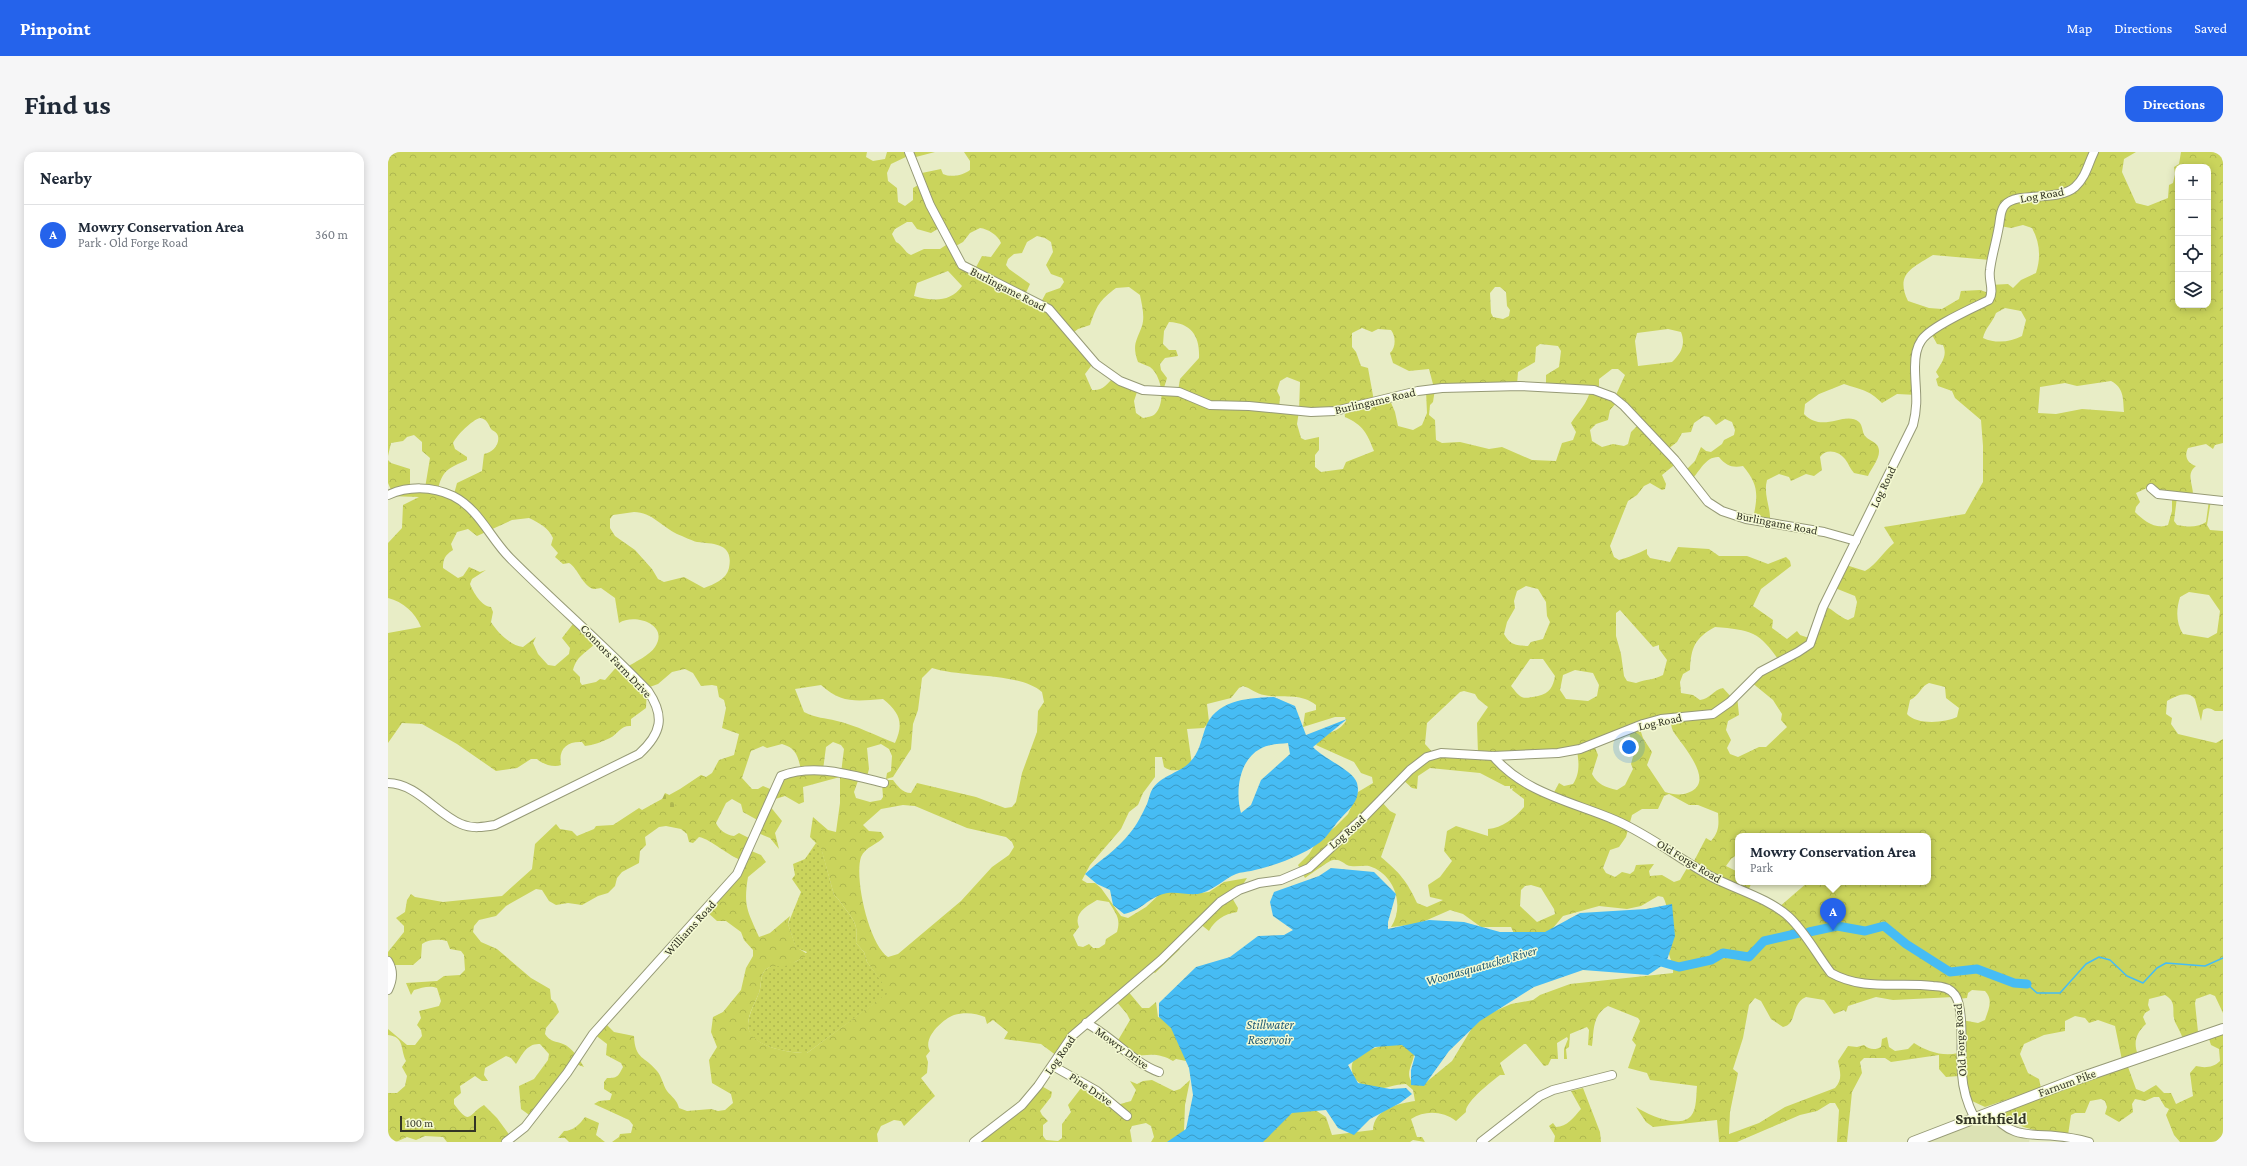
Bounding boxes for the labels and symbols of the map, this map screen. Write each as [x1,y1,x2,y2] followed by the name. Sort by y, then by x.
[2019,184,2066,206] street label: Log Road
[968,264,1049,314] street label: Burlingame Road
[1333,385,1418,417] street label: Burlingame Road
[1867,463,1899,510] street label: Log Road
[1735,508,1820,538] street label: Burlingame Road
[577,621,655,701] street label: Connors Farm Drive
[1637,710,1684,733] street label: Log Road
[1619,737,1639,757] your location
[1326,812,1369,852] street label: Log Road
[1654,836,1724,886] street label: Old Forge Road
[661,897,719,959] street label: Williams Road
[1820,898,1846,931] pin: A
[1424,942,1539,989] water label: Woonasquatucket River
[1950,1002,1970,1077] street label: Old Forge Road
[1246,1017,1294,1047] water label: Stillwater Reservoir
[1092,1024,1152,1072] street label: Mowry Drive
[1042,1032,1079,1077] street label: Log Road
[2036,1066,2098,1100] street label: Farnum Pike
[1067,1069,1115,1109] street label: Pine Drive
[1955,1110,2027,1127] district label: Smithfield
[400,1114,476,1133] scale bar

